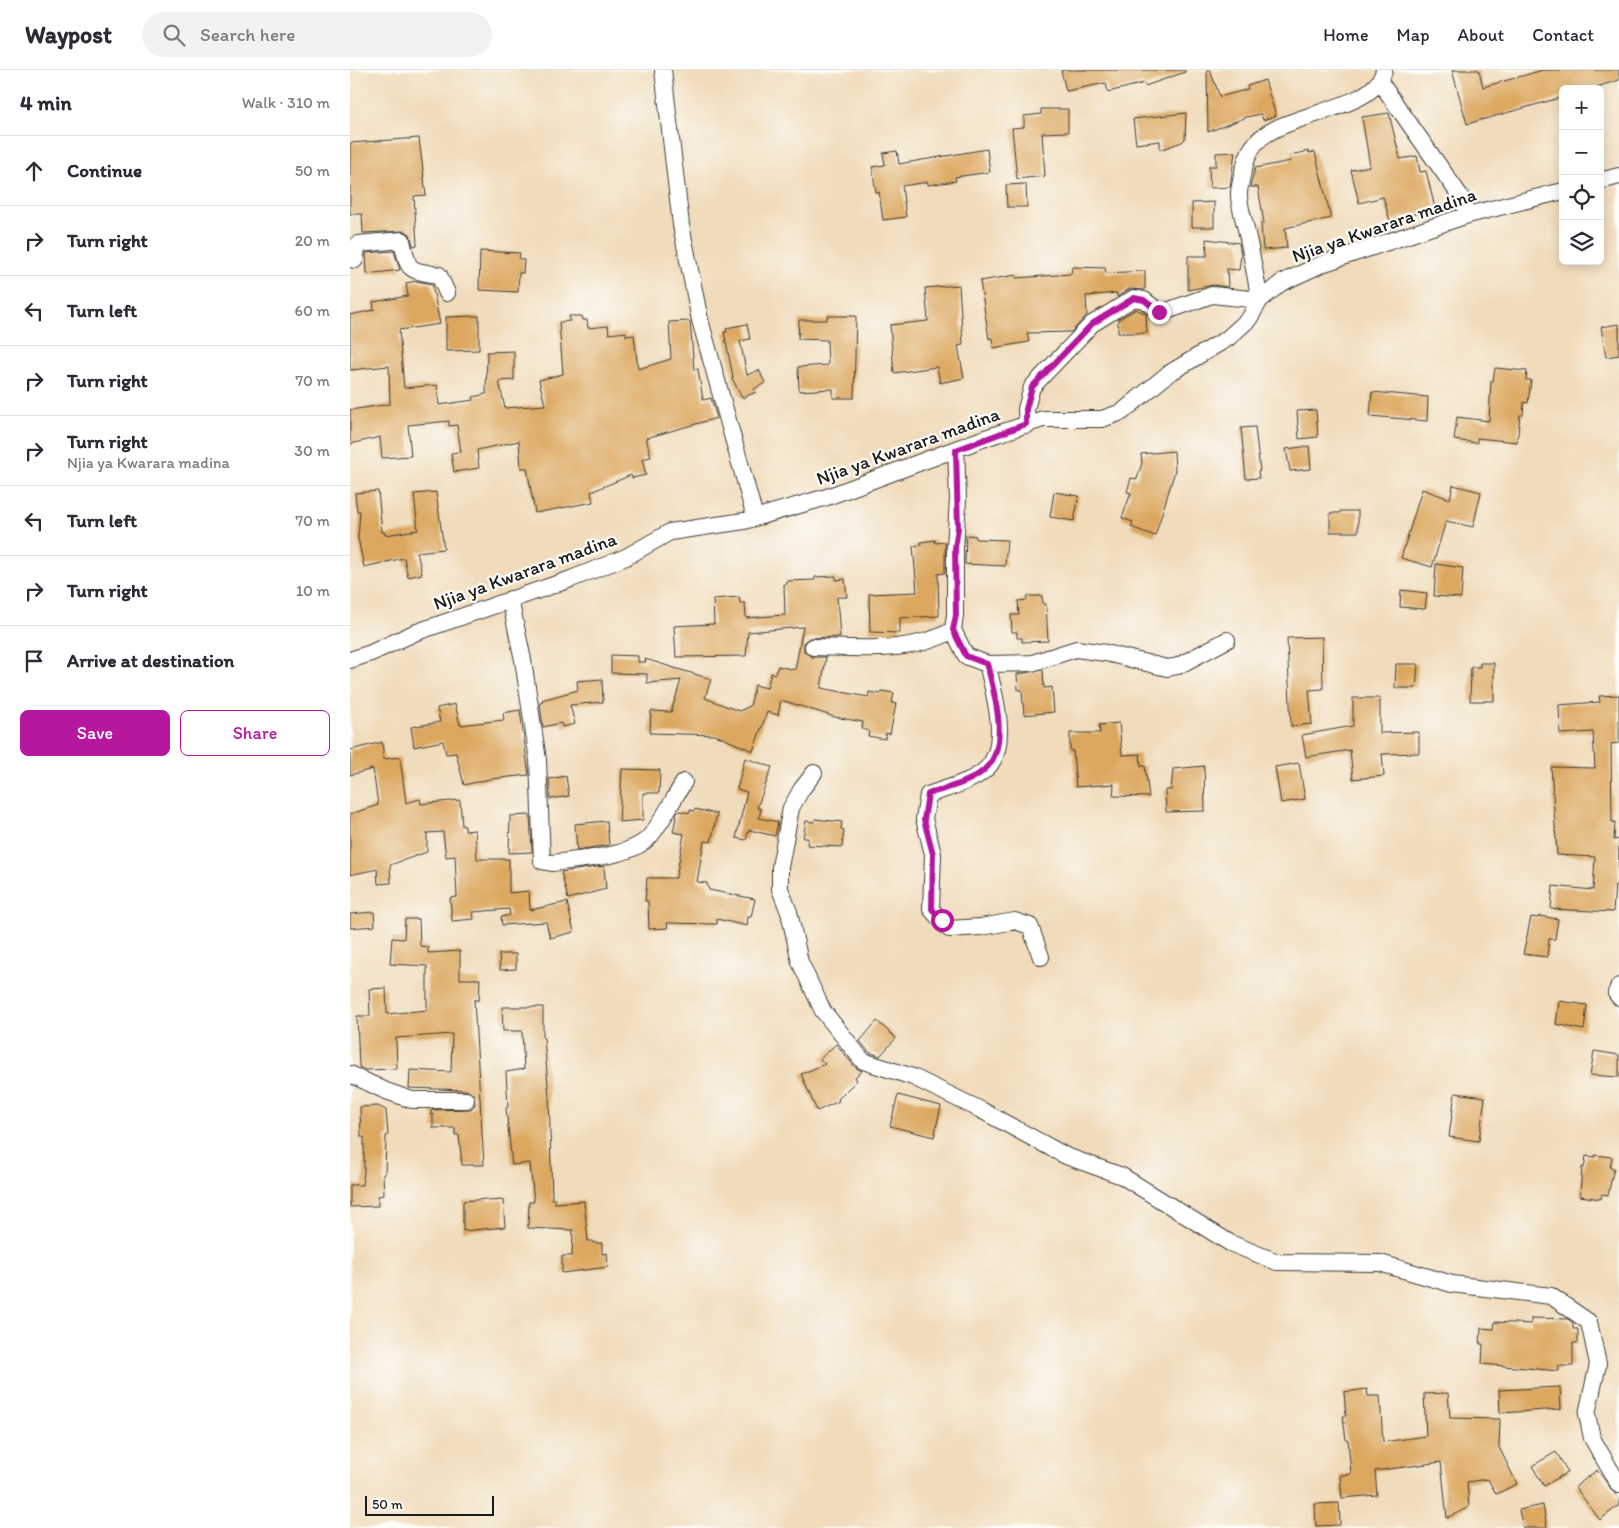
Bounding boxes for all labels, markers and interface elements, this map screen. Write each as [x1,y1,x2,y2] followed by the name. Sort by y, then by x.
[142,12,492,57] search box
[25,20,112,49] text: Waypost
[160,21,188,49] icon: search
[200,23,295,46] text: Search here
[1323,24,1369,46] text: Home
[1397,24,1430,46] text: Map
[1458,24,1504,46] text: About
[1532,24,1594,46] text: Contact
[1559,85,1604,265] map controls
[1559,85,1604,130] button: +
[20,90,72,115] text: 4 min
[242,93,330,112] text: Walk · 310 m
[1559,130,1604,175] button: −
[20,157,48,185] icon: ahead
[67,159,142,182] text: Continue
[295,161,330,180] text: 50 m
[1559,175,1604,220] button: locate
[1289,183,1479,267] street label: Njia ya Kwarara madina
[1559,220,1604,265] button: layers
[20,227,48,255] icon: right
[67,229,148,252] text: Turn right
[295,231,330,250] text: 20 m
[20,297,48,325] icon: left
[67,299,137,322] text: Turn left
[295,301,330,320] text: 60 m
[1148,301,1171,324] route end
[20,367,48,395] icon: right
[67,369,148,392] text: Turn right
[295,371,330,390] text: 70 m
[813,402,1003,490] street label: Njia ya Kwarara madina
[67,430,148,453] text: Turn right
[20,437,48,465] icon: right
[294,441,330,460] text: 30 m
[67,453,230,472] text: Njia ya Kwarara madina
[20,507,48,535] icon: left
[67,509,137,532] text: Turn left
[295,511,330,530] text: 70 m
[430,527,620,615] street label: Njia ya Kwarara madina
[20,577,48,605] icon: right
[67,579,148,602] text: Turn right
[296,581,330,600] text: 10 m
[20,647,48,675] icon: arrive
[67,649,234,672] text: Arrive at destination
[20,710,170,756] button: Save
[180,710,330,756] button: Share
[931,909,954,932] route start
[365,1493,494,1516] scale bar
[372,1496,403,1513] text: 50 m

